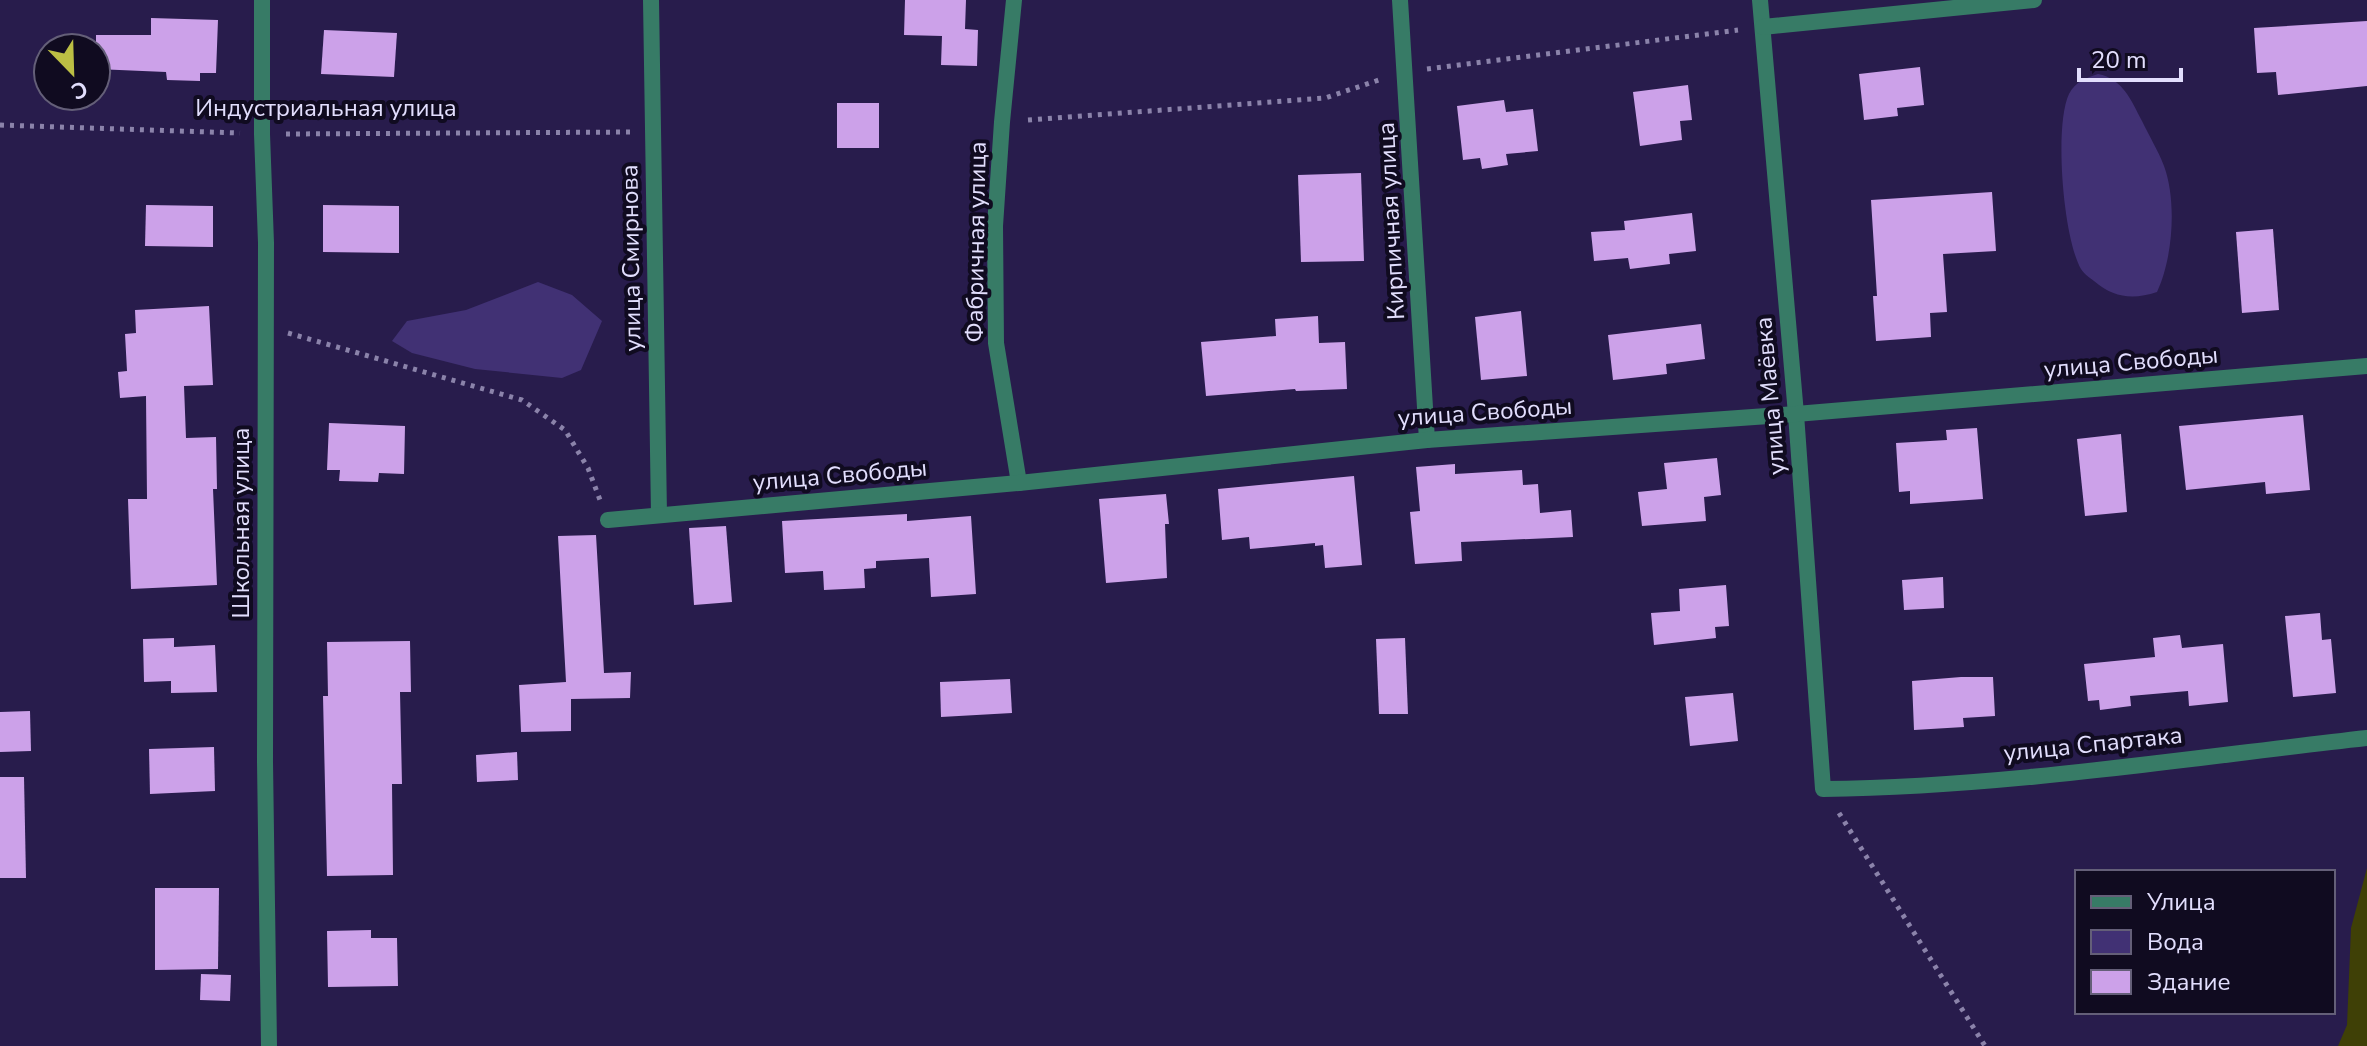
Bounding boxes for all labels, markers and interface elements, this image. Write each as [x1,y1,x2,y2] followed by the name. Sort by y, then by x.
[32,32,112,112] north arrow
[2079,32,2181,82] scale bar
[2091,44,2147,76] text: 20 m
[67,73,92,106] text: С
[195,92,457,124] street label: Индустриальная улица
[1370,121,1412,321] street label: Кирпичная улица
[958,141,994,343] street label: Фабричная улица
[613,164,649,352] street label: улица Смирнова
[1747,316,1793,476] street label: улица Маёвка
[2043,338,2219,386] street label: улица Свободы
[1397,390,1573,434] street label: улица Свободы
[225,428,257,618] street label: Школьная улица
[752,451,928,499] street label: улица Свободы
[2002,719,2184,769] street label: улица Спартака
[2075,870,2335,1014] legend
[2146,886,2216,918] text: Улица
[2147,926,2204,958] text: Вода
[2147,966,2231,998] text: Здание

